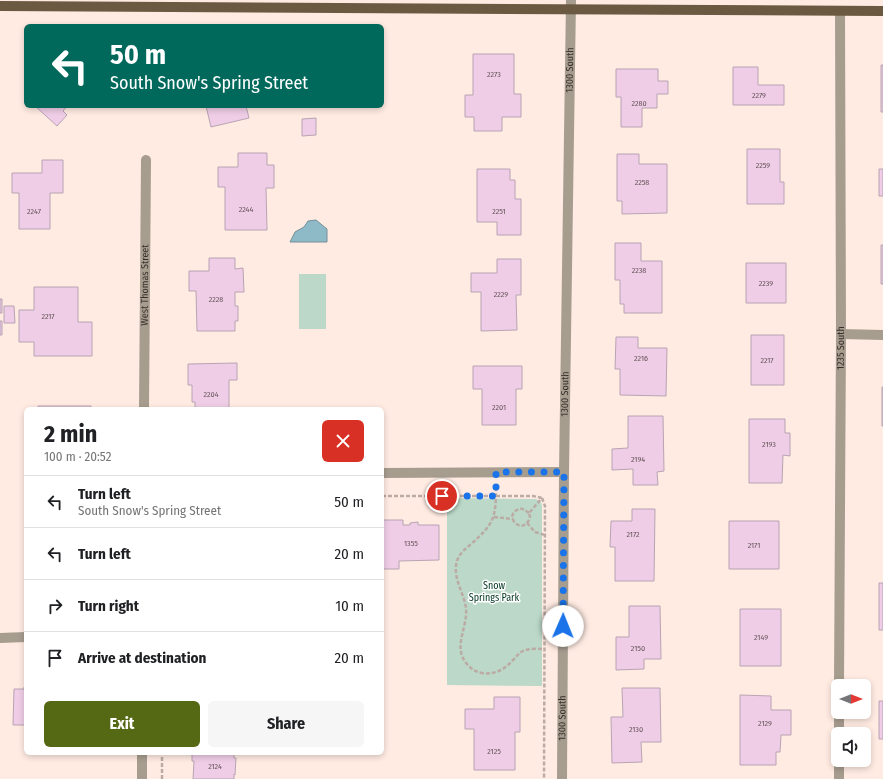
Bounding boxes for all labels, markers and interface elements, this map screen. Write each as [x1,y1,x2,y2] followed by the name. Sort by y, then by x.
[110,38,166,71] text: 50 m
[44,40,96,92] icon: left
[564,47,576,93] street label: 1300 South
[487,70,501,79] house number: 2273
[110,72,308,94] text: South Snow's Spring Street
[752,91,766,100] house number: 2279
[631,99,647,108] house number: 2280
[756,161,770,170] house number: 2259
[635,178,649,187] house number: 2258
[239,205,253,214] house number: 2244
[27,207,42,216] house number: 2247
[492,207,506,216] house number: 2251
[139,244,151,326] street label: West Thomas Street
[632,266,646,275] house number: 2238
[759,279,773,288] house number: 2239
[494,290,508,299] house number: 2229
[209,295,223,304] house number: 2228
[41,312,55,321] house number: 2217
[835,326,847,370] street label: 1235 South
[634,354,648,363] house number: 2216
[760,356,774,365] house number: 2217
[559,371,571,417] street label: 1300 South
[203,390,219,399] house number: 2204
[492,403,506,412] house number: 2201
[44,420,97,448] text: 2 min
[322,420,364,462] button: close
[762,440,776,449] house number: 2193
[44,449,111,464] text: 100 m · 20:52
[631,455,645,464] house number: 2194
[425,479,459,513] pin
[78,485,131,503] text: Turn left
[431,485,453,507] icon: arrive
[44,491,66,513] icon: left
[334,493,364,511] text: 50 m
[78,503,221,518] text: South Snow's Spring Street
[626,530,640,539] house number: 2172
[404,539,418,548] house number: 1355
[748,541,760,550] house number: 2171
[44,543,66,565] icon: left
[78,545,131,563] text: Turn left
[335,545,364,563] text: 20 m
[469,580,520,604] park label: Snow Springs Park
[44,595,66,617] icon: right
[78,597,139,615] text: Turn right
[335,597,364,615] text: 10 m
[542,605,584,647] position arrow
[754,633,768,642] house number: 2149
[631,644,645,653] house number: 2150
[44,647,66,669] icon: arrive
[78,649,206,667] text: Arrive at destination
[335,649,364,667] text: 20 m
[831,679,871,719] north arrow
[831,679,871,767] map controls
[556,695,569,741] street label: 1300 South
[44,701,200,747] button: Exit
[208,701,364,747] button: Share
[758,719,772,728] house number: 2129
[629,725,643,734] house number: 2130
[831,727,871,767] button: sound
[487,747,501,756] house number: 2125
[208,762,222,771] house number: 2124

